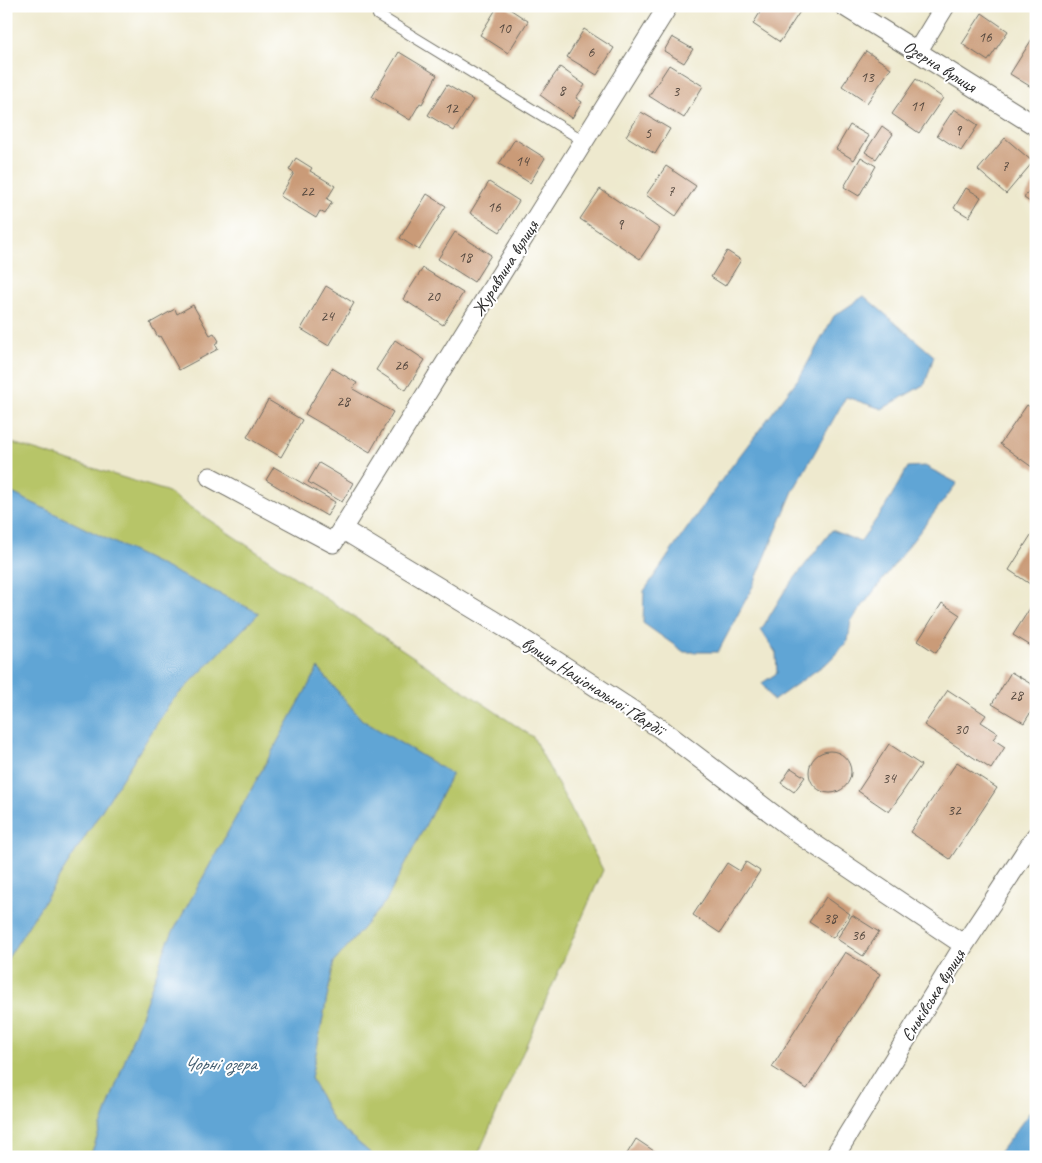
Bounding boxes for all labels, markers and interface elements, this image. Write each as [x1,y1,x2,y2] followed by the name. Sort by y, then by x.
[497,19,512,38] house number: 10
[978,28,993,47] house number: 16
[899,35,982,99] street label: Озерна вулиця
[588,43,596,62] house number: 6
[860,68,875,87] house number: 13
[559,81,567,100] house number: 8
[673,82,681,101] house number: 3
[910,97,925,116] house number: 11
[444,99,459,118] house number: 12
[955,121,963,140] house number: 9
[645,124,653,143] house number: 5
[515,152,530,171] house number: 14
[1002,157,1010,176] house number: 7
[300,182,315,201] house number: 22
[668,182,676,201] house number: 7
[487,198,502,217] house number: 16
[467,215,544,320] street label: Журавлина вулиця
[617,215,625,234] house number: 9
[458,248,473,267] house number: 18
[426,287,441,306] house number: 20
[320,307,335,326] house number: 24
[394,356,409,375] house number: 26
[336,392,351,411] house number: 28
[518,632,671,742] street label: вулиця Національної Гвардії
[1009,686,1024,705] house number: 28
[954,720,969,739] house number: 30
[882,769,897,788] house number: 34
[947,801,962,820] house number: 32
[823,909,838,928] house number: 38
[851,926,866,945] house number: 36
[896,944,971,1045] street label: Єньківська вулиця
[184,1052,258,1076] water label: Чорні озера

